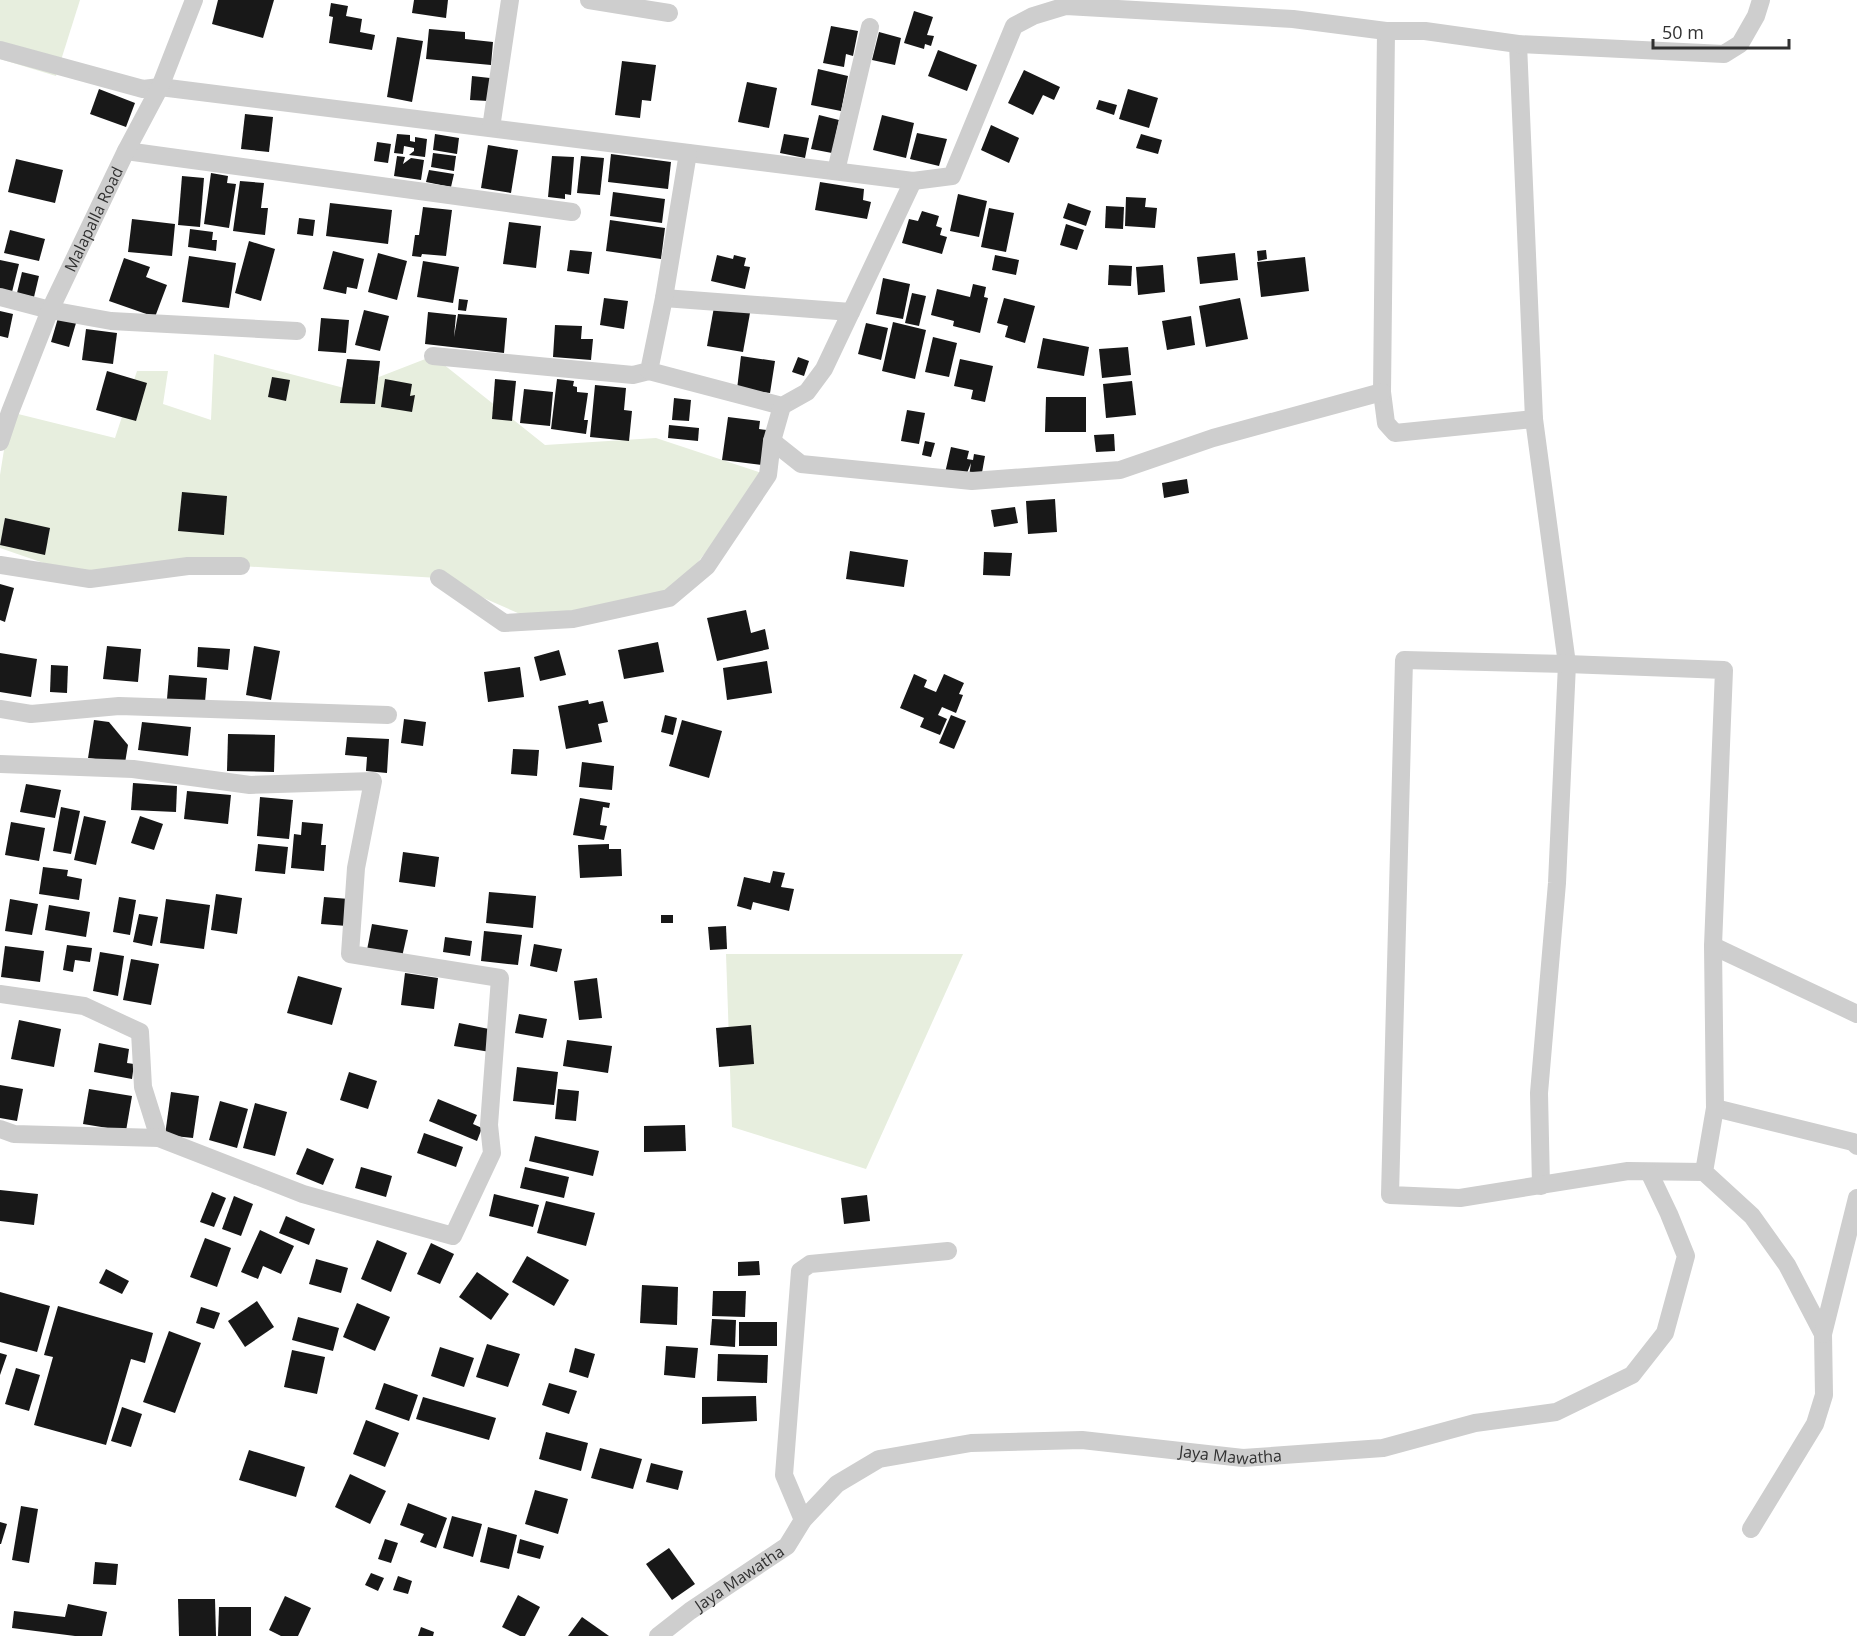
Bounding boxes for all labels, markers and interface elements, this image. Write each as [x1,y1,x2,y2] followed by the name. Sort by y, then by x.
[1653,12,1790,50] scale bar
[1662,20,1704,44] text: 50 m
[59,163,128,275] street label: Malapalla Road
[1176,1440,1283,1470] street label: Jaya Mawatha
[689,1540,788,1617] street label: Jaya Mawatha

